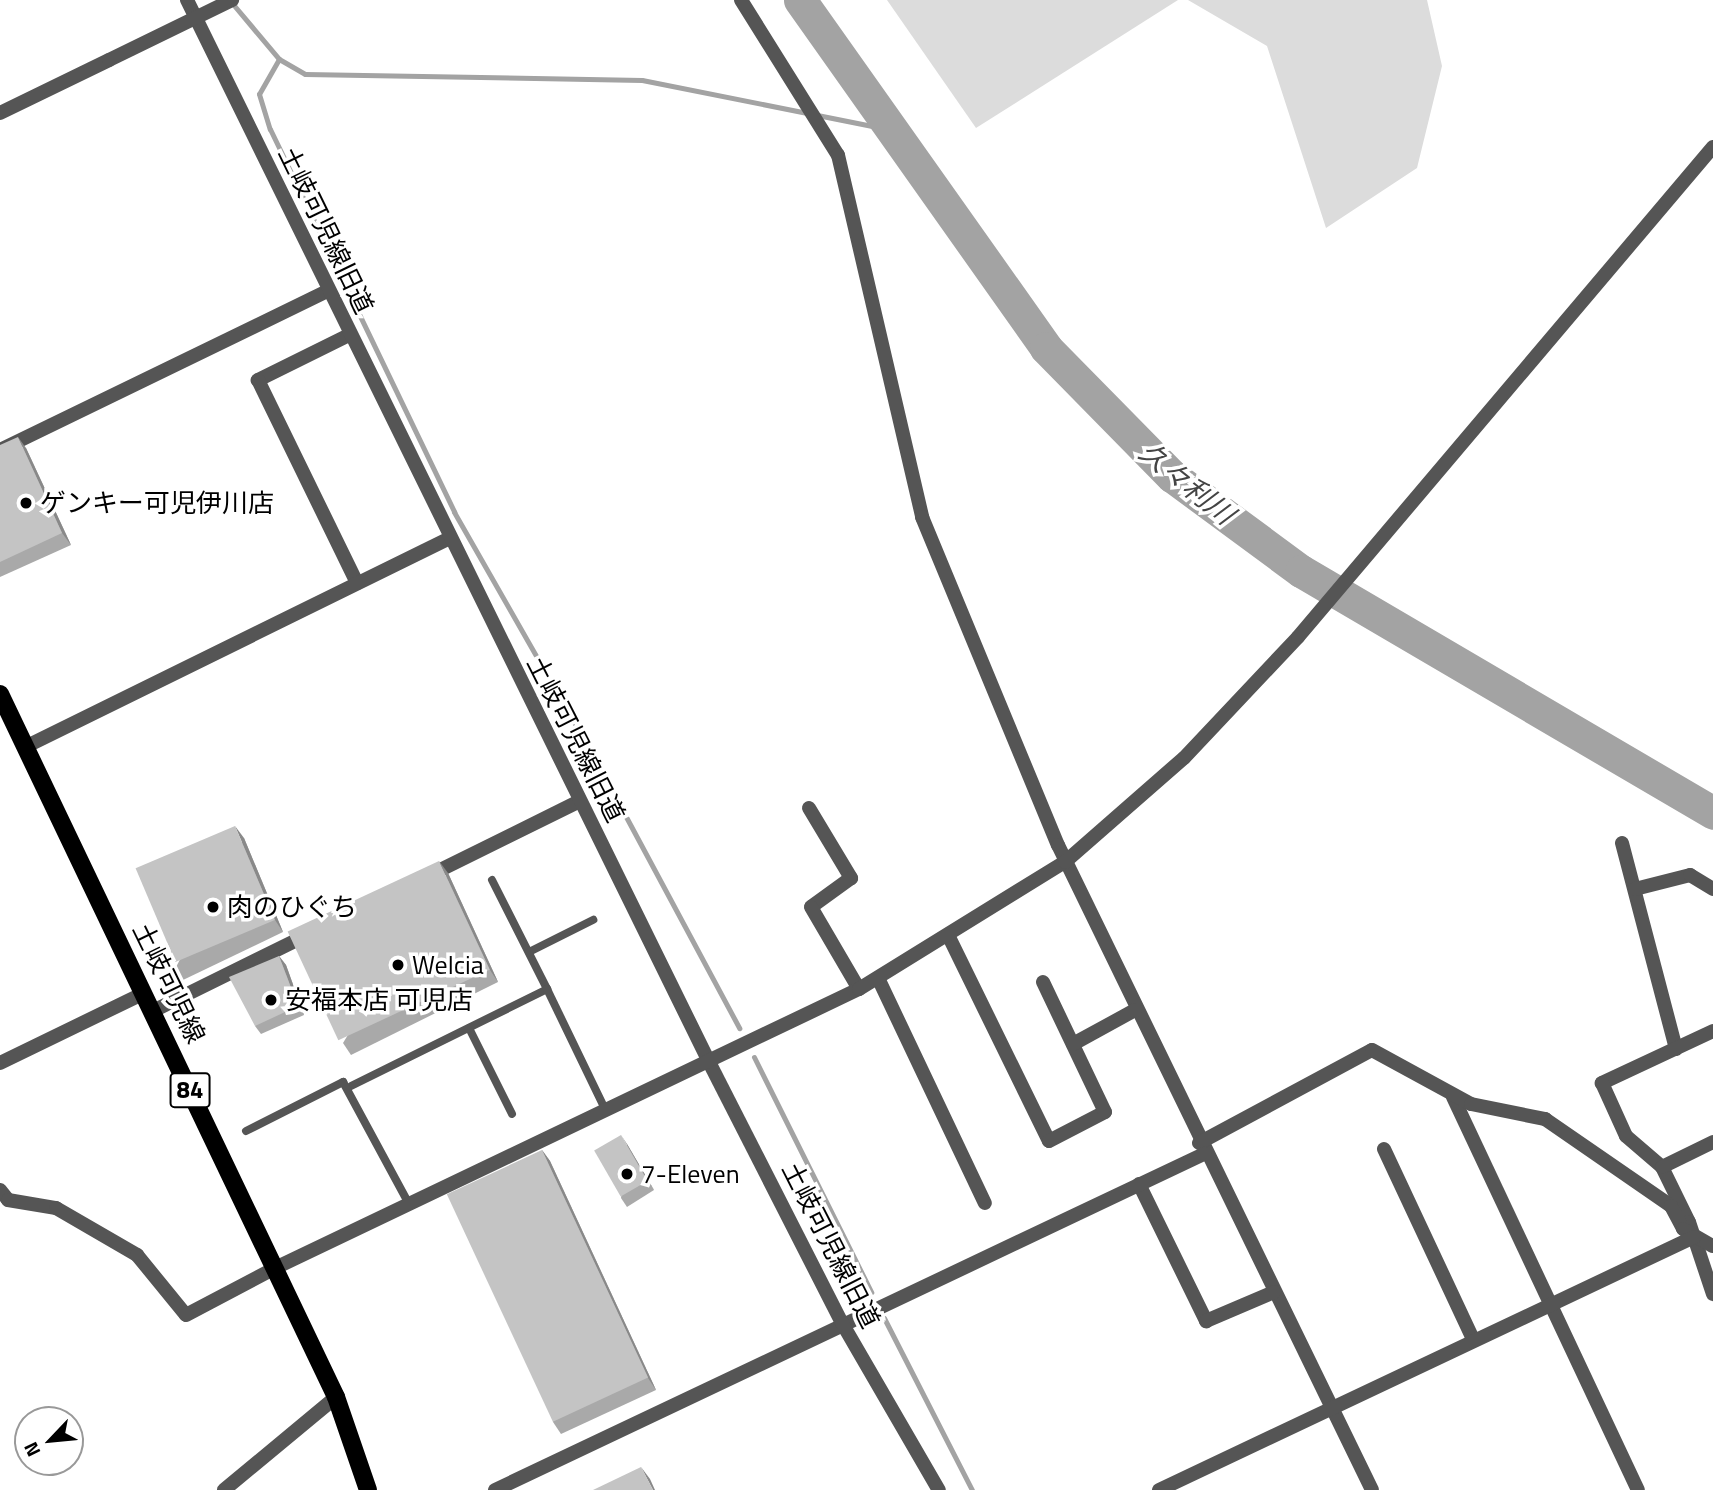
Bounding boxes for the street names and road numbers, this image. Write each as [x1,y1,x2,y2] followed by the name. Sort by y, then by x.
[272,141,380,319] street label: 土岐可児線旧道
[521,651,631,827] street label: 土岐可児線旧道
[126,918,212,1048] street label: 土岐可児線
[169,1070,211,1110] road number: 84
[776,1157,886,1333] street label: 土岐可児線旧道

